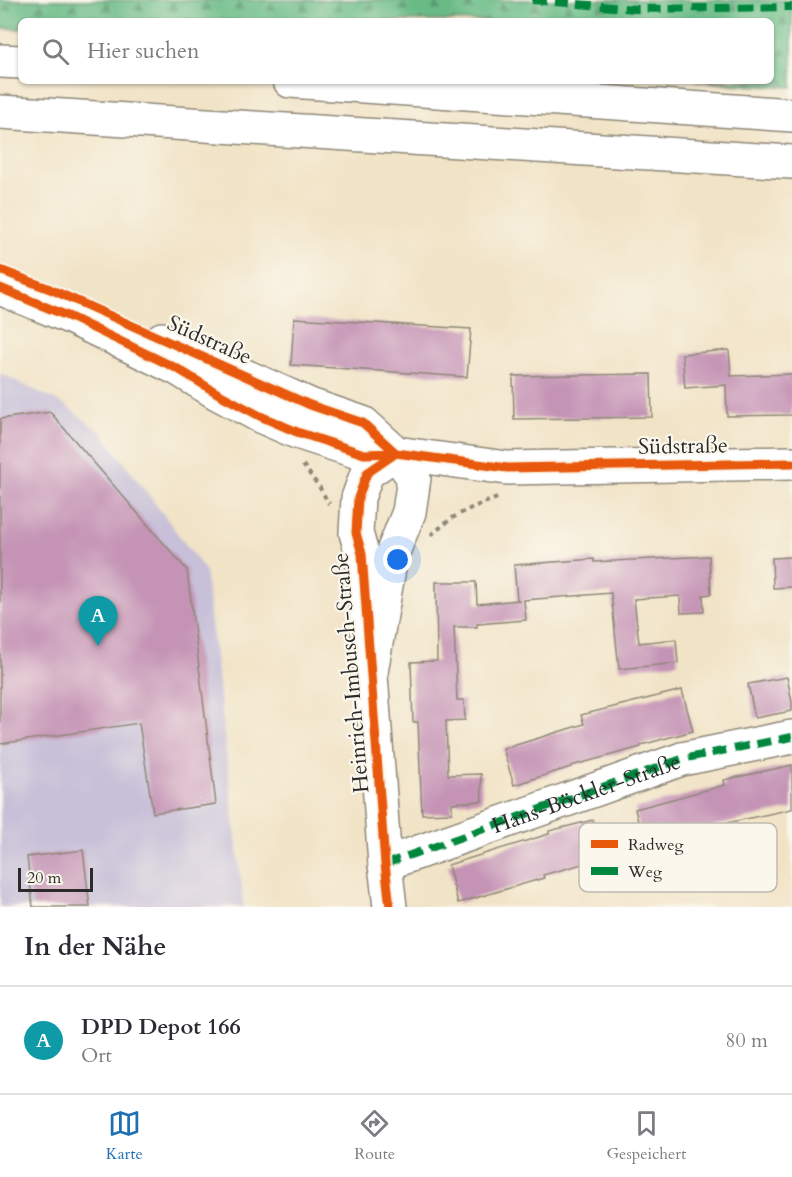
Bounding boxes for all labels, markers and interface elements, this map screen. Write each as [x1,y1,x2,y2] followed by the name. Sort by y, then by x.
[18,18,774,84] search box
[39,35,72,68] icon: search
[87,36,200,66] text: Hier suchen
[163,308,257,372] street label: Südstraße
[638,430,728,462] street label: Südstraße
[383,545,412,574] your location
[326,552,376,794] street label: Heinrich-Imbusch-Straße
[78,596,118,646] pin: A
[488,747,685,841] street label: Hans-Böckler-Straße
[579,823,777,892] legend
[628,834,684,856] text: Radweg
[627,861,662,883] text: Weg
[18,865,93,892] scale bar
[27,867,61,889] text: 20 m
[24,929,166,964] text: In der Nähe
[81,1012,241,1042] text: DPD Depot 166
[36,1027,51,1054] text: A
[725,1027,768,1054] text: 80 m
[81,1042,112,1069] text: Ort
[106,1107,143,1165] tab: Karte
[354,1107,395,1165] tab: Route
[606,1107,686,1165] tab: Gespeichert

